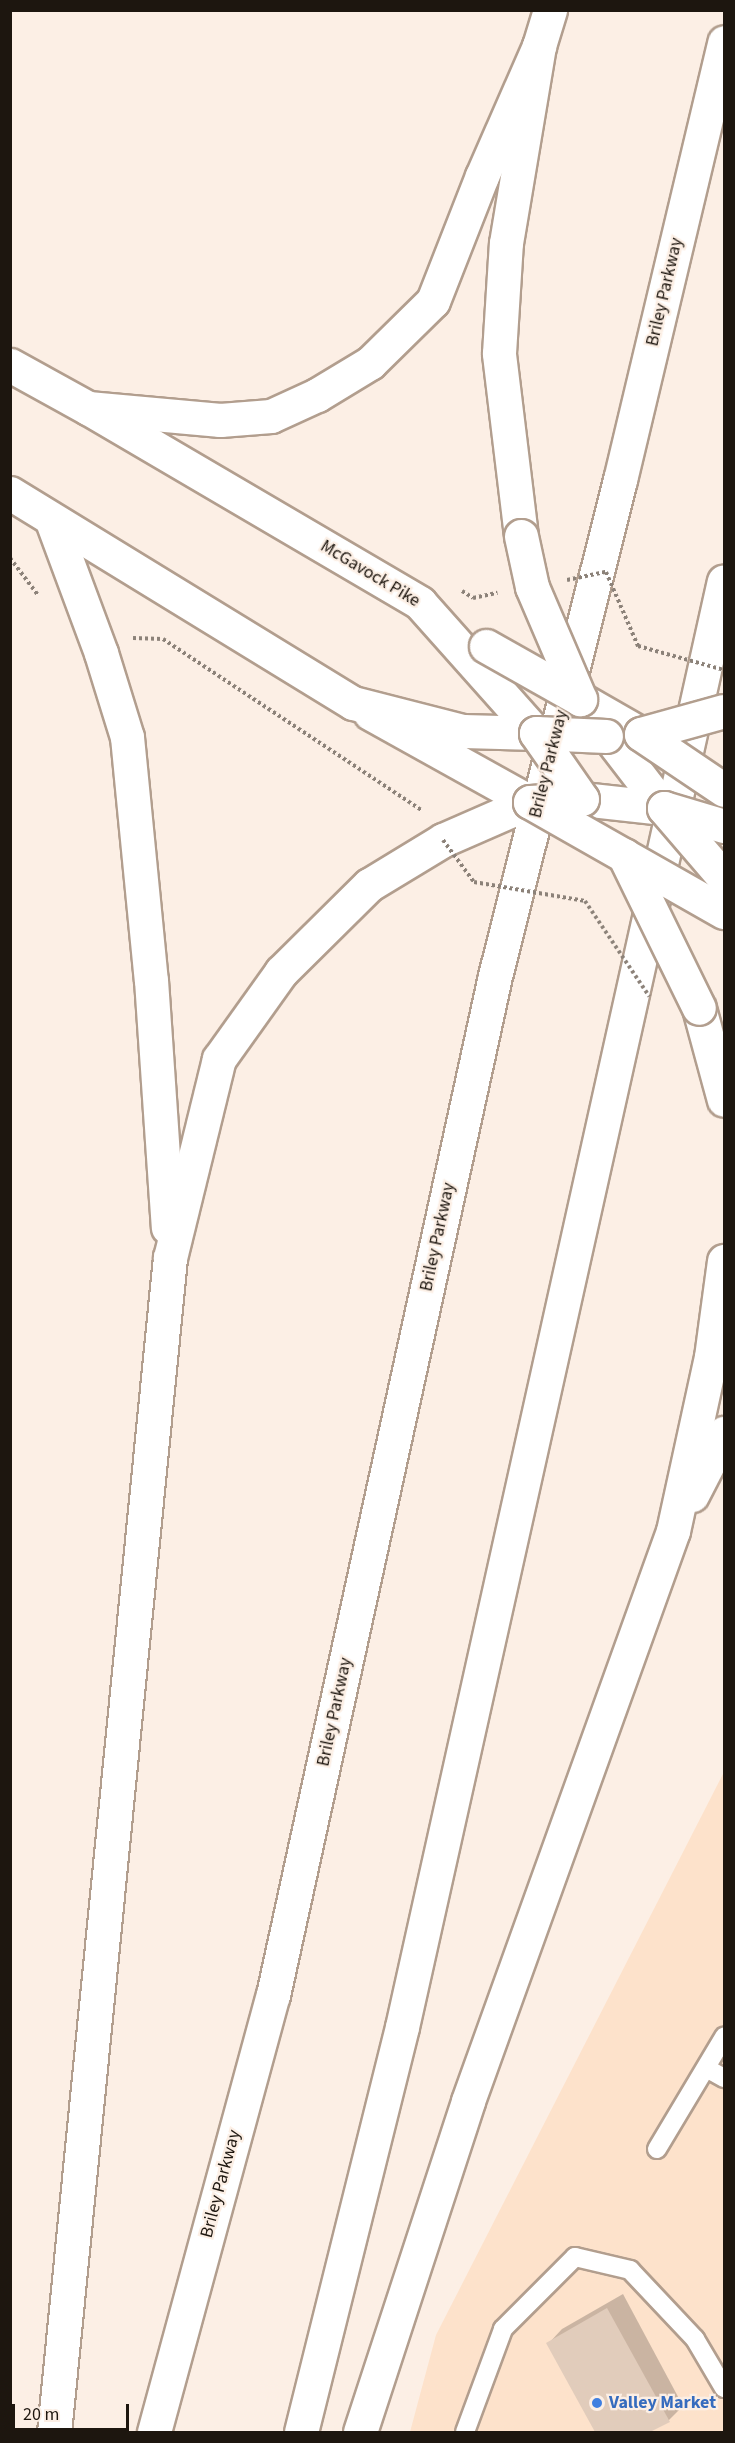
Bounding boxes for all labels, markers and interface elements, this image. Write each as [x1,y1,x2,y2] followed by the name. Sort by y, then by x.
[642,236,688,348] street label: Briley Parkway
[316,536,424,612] street label: McGavock Pike
[525,708,573,820] street label: Briley Parkway
[416,1181,460,1293] street label: Briley Parkway
[313,1656,357,1768] street label: Briley Parkway
[196,2128,246,2240] street label: Briley Parkway
[15,2392,132,2430] scale bar
[609,2392,716,2414] place label: Valley Market
[590,2396,604,2410] marker: Valley Market
[23,2402,59,2427] text: 20 m

